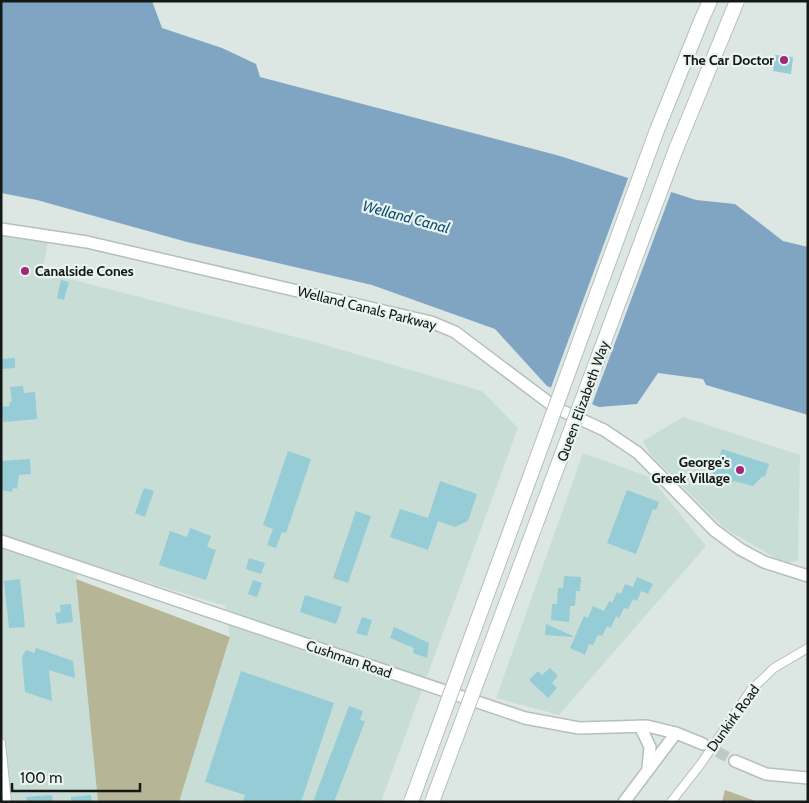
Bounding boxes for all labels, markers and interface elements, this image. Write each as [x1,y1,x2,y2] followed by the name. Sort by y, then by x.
[683,51,774,69] place label: The Car Doctor
[778,54,790,66] marker: The Car Doctor
[361,197,452,237] water label: Welland Canal
[35,262,134,280] place label: Canalside Cones
[19,265,31,277] marker: Canalside Cones
[295,282,439,334] street label: Welland Canals Parkway
[553,338,613,464] street label: Queen Elizabeth Way
[651,453,730,487] place label: George's Greek Village
[734,464,746,476] marker: George's Greek Village
[304,636,394,682] street label: Cushman Road
[703,681,763,755] street label: Dunkirk Road
[12,760,140,792] scale bar
[20,769,62,787] text: 100 m

